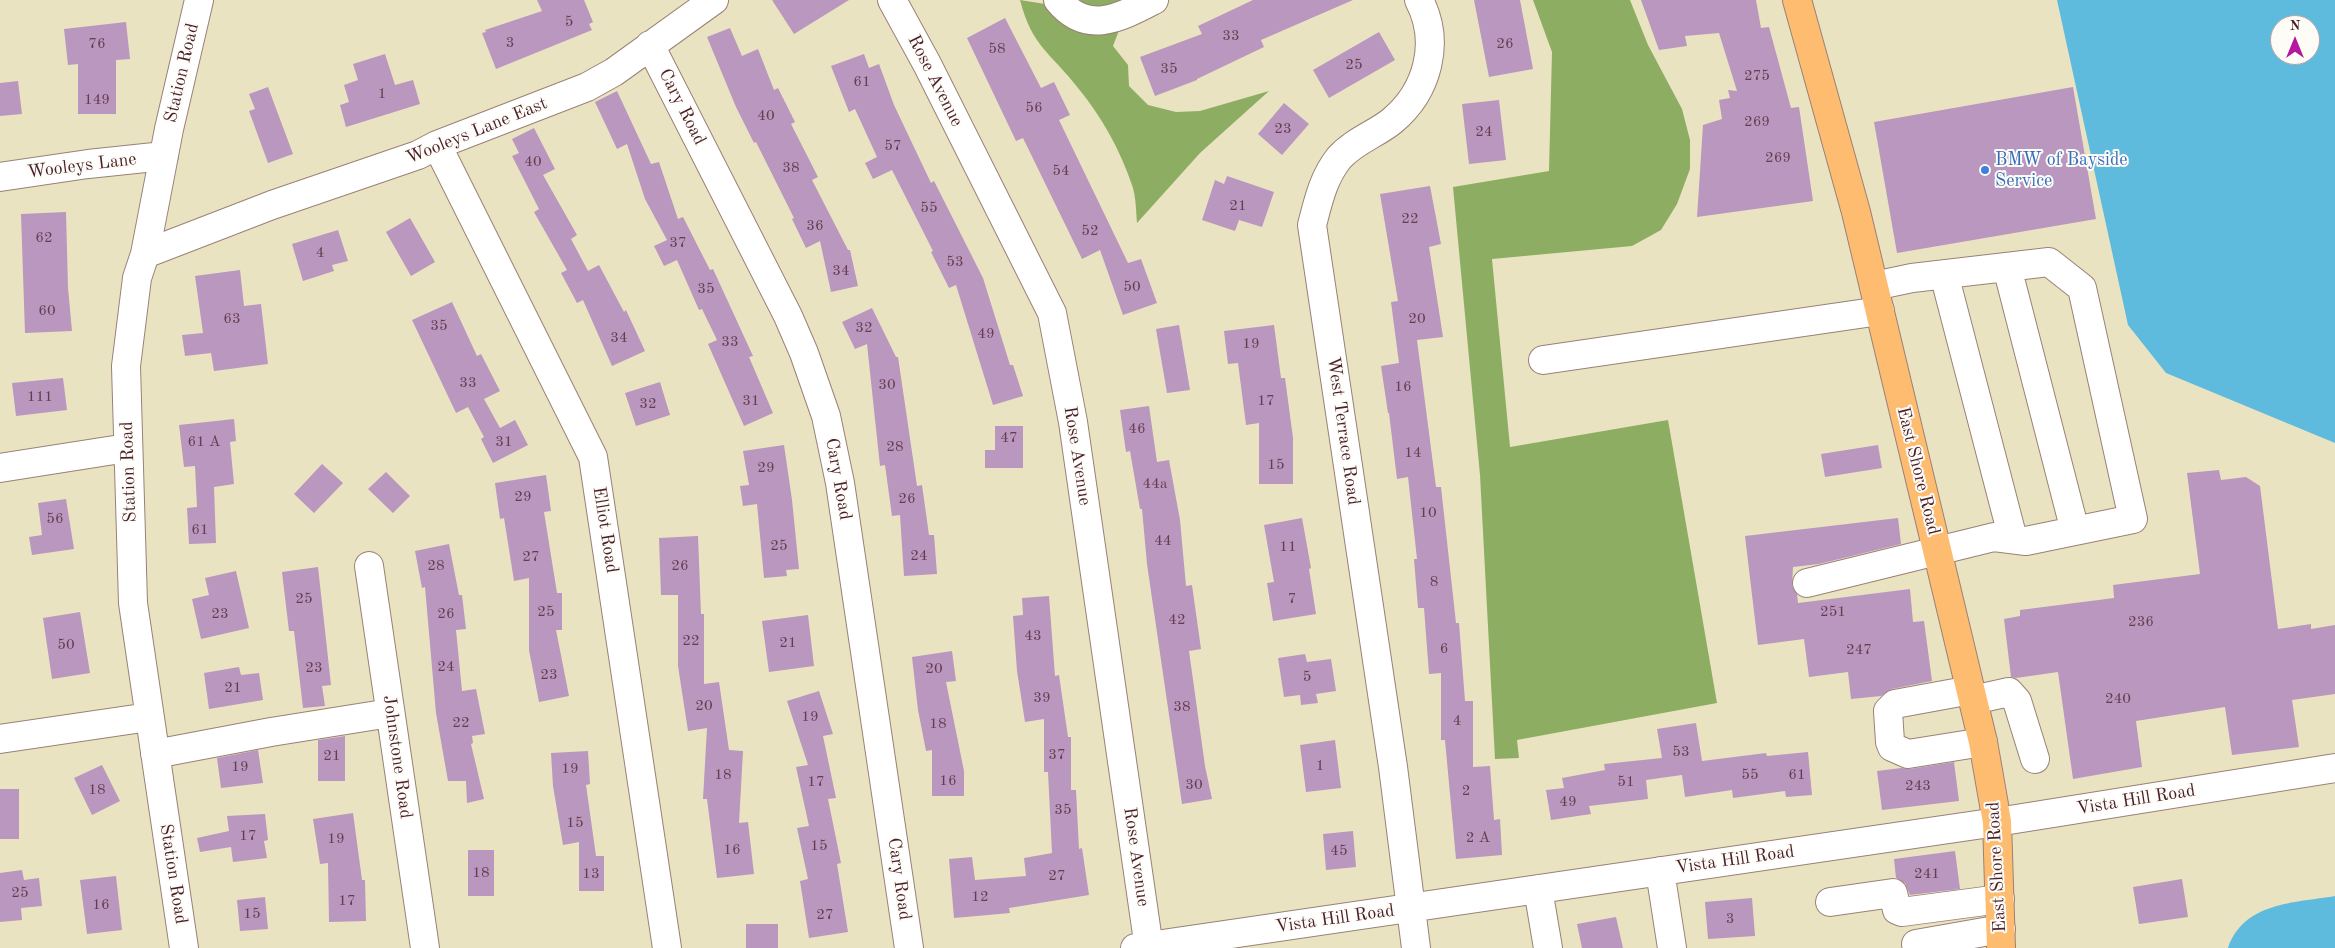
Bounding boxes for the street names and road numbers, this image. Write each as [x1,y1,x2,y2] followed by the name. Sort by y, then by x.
[160,21,204,125] street label: Station Road
[903,31,967,131] street label: Rose Avenue
[654,65,710,149] street label: Cary Road
[403,93,551,169] street label: Wooleys Lane East
[26,149,138,183] street label: Wooleys Lane
[1322,355,1364,507] street label: West Terrace Road
[1059,405,1095,507] street label: Rose Avenue
[1892,405,1944,537] street label: East Shore Road
[116,421,142,523] street label: Station Road
[820,436,856,522] street label: Cary Road
[587,485,623,575] street label: Elliot Road
[378,694,416,820] street label: Johnstone Road
[2075,780,2197,820] street label: Vista Hill Road
[1983,801,2011,933] street label: East Shore Road
[1118,806,1154,908] street label: Rose Avenue
[154,822,192,926] street label: Station Road
[883,836,915,922] street label: Cary Road
[1674,841,1796,879] street label: Vista Hill Road
[1274,900,1396,938] street label: Vista Hill Road

